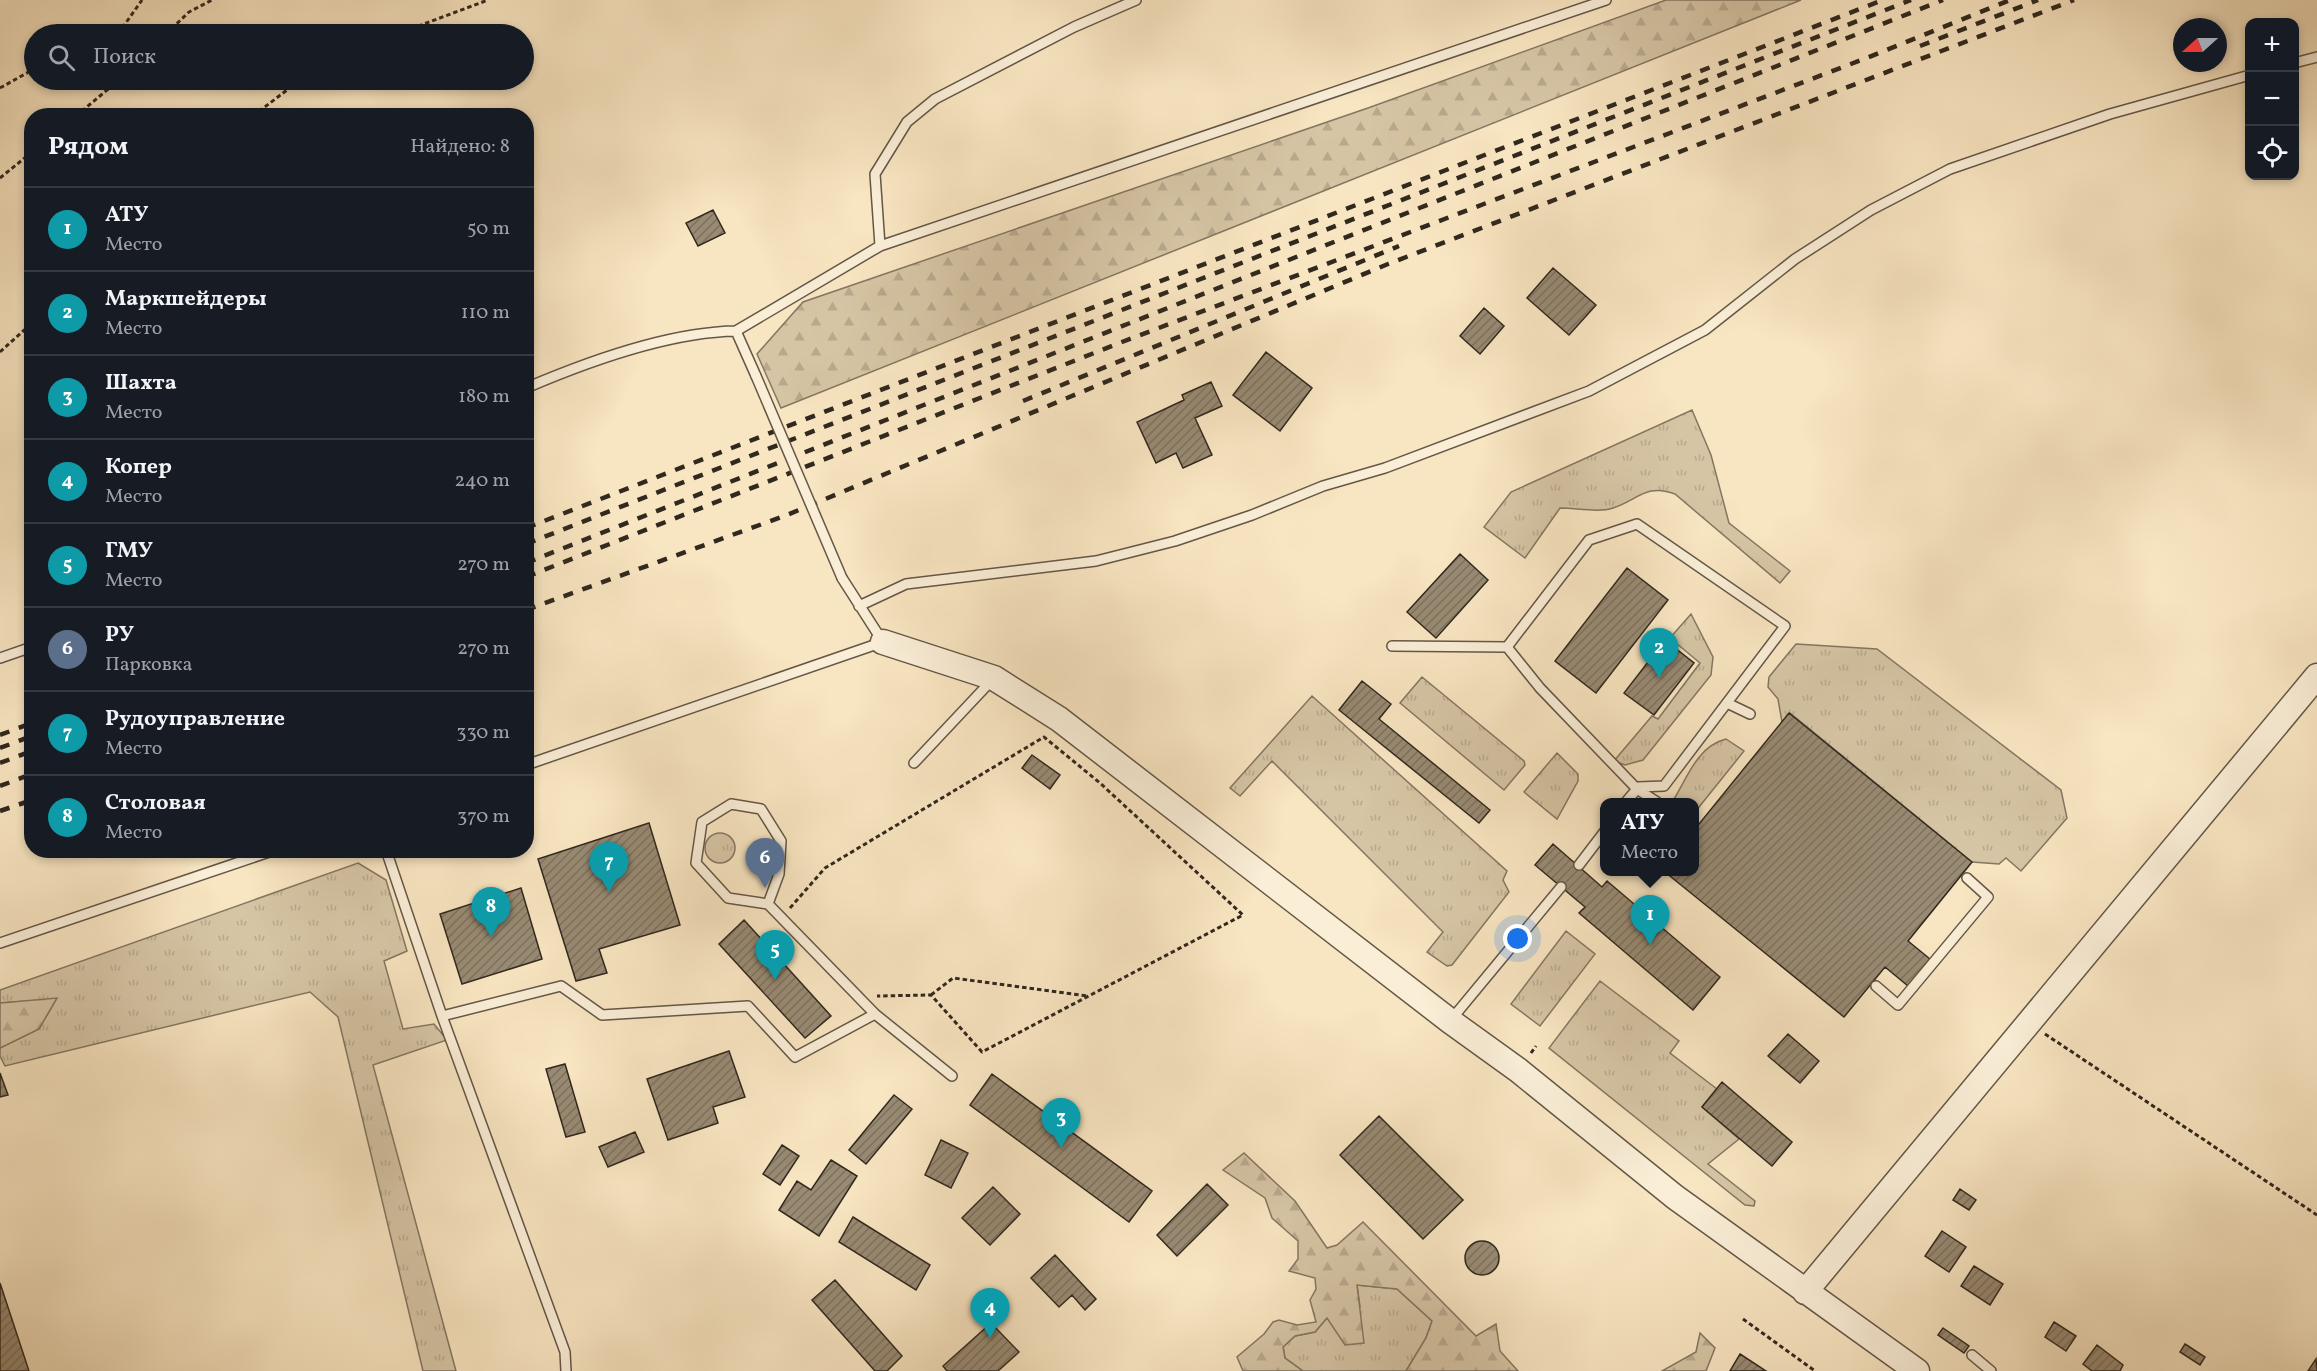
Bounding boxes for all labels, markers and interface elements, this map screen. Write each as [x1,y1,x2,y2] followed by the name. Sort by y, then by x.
[2173,18,2227,72] north arrow
[2245,18,2299,180] map controls
[2245,18,2299,72] button: +
[24,24,534,90] search box
[45,41,78,74] icon: search
[93,42,156,73] text: Поиск
[2245,72,2299,126] button: −
[2245,126,2299,180] button: locate
[48,129,128,165] text: Рядом
[410,133,510,161] text: Найдено: 8
[105,200,148,231] text: АТУ
[63,215,72,243] text: 1
[467,215,510,243] text: 50 m
[105,231,162,259] text: Место
[105,284,267,315] text: Маркшейдеры
[62,299,73,327] text: 2
[461,299,510,327] text: 110 m
[105,315,162,343] text: Место
[105,368,177,399] text: Шахта
[62,383,73,411] text: 3
[458,383,510,411] text: 180 m
[105,399,162,427] text: Место
[105,452,172,483] text: Копер
[61,467,74,495] text: 4
[455,467,510,495] text: 240 m
[105,483,162,511] text: Место
[105,536,153,567] text: ГМУ
[63,551,72,579] text: 5
[457,551,510,579] text: 270 m
[105,567,162,595] text: Место
[105,620,134,651] text: РУ
[1640,628,1678,678] pin: 2
[62,635,73,663] text: 6
[457,635,510,663] text: 270 m
[105,651,192,679] text: Парковка
[105,704,285,735] text: Рудоуправление
[63,719,72,747] text: 7
[456,719,510,747] text: 330 m
[105,735,162,763] text: Место
[105,788,206,819] text: Столовая
[1600,798,1699,876] popup
[62,803,73,831] text: 8
[457,803,510,831] text: 370 m
[1621,808,1664,839] text: АТУ
[105,819,162,847] text: Место
[746,838,784,888] pin: 6
[1621,839,1678,867] text: Место
[590,842,628,892] pin: 7
[472,888,510,937] pin: 8
[1630,896,1670,945] pin: 1
[1503,924,1532,953] your location
[756,930,794,980] pin: 5
[1042,1098,1080,1148] pin: 3
[970,1288,1010,1338] pin: 4

